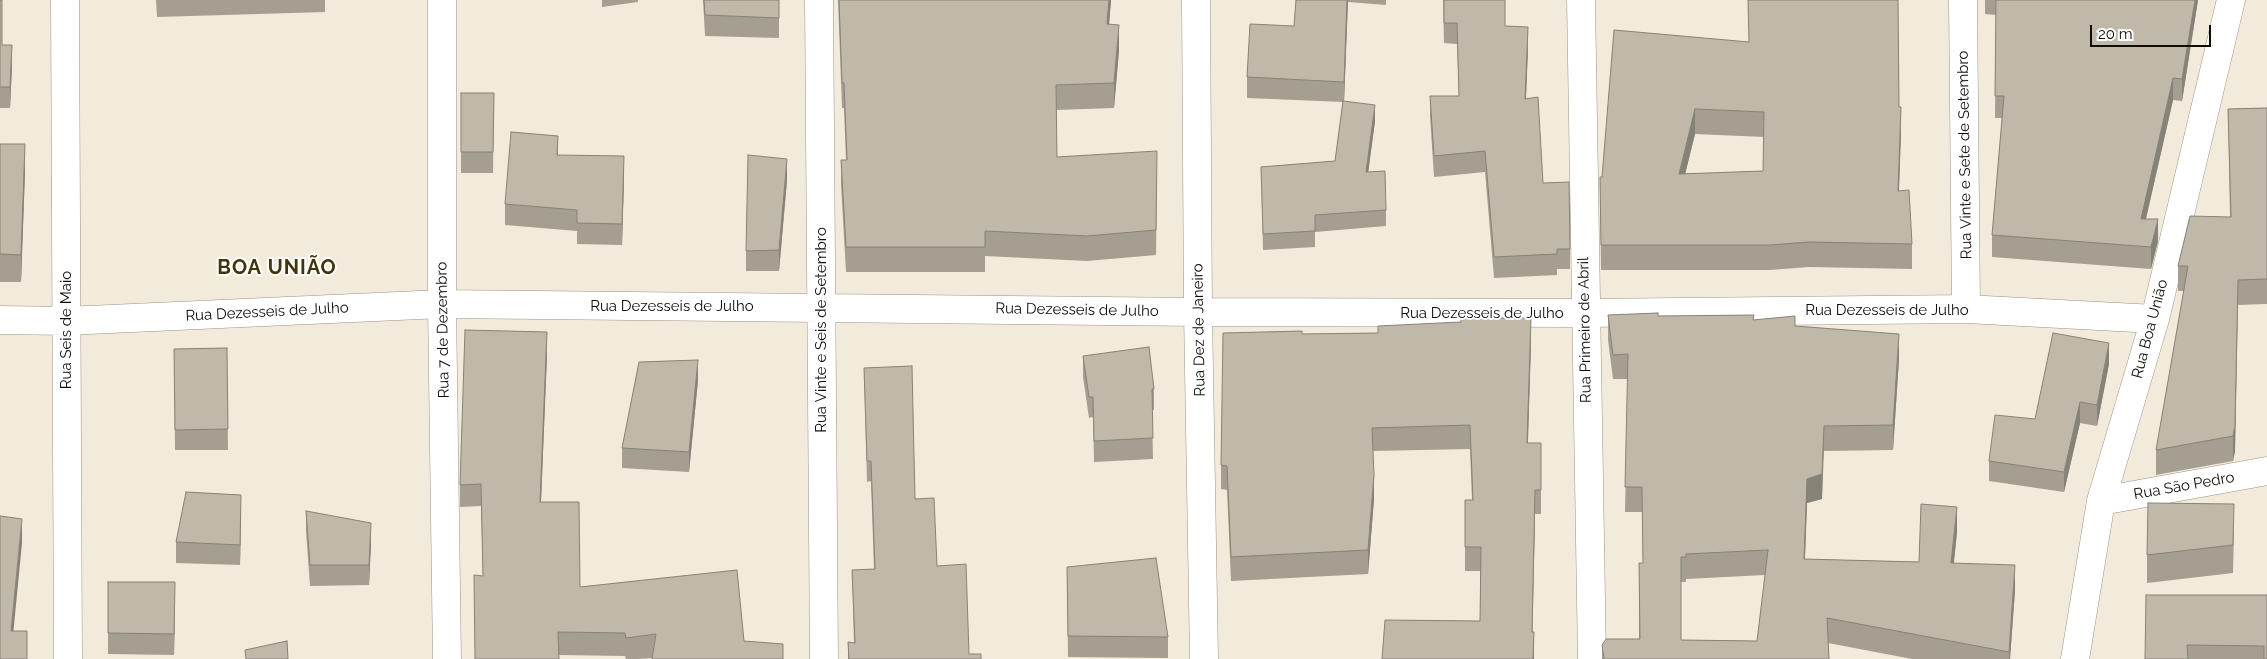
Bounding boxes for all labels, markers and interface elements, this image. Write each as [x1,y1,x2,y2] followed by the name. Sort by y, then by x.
[2092,15,2213,47] scale bar
[2098,25,2133,43] text: 20 m
[1954,51,1976,259] street label: Rua Vinte e Sete de Setembro
[812,227,830,433] street label: Rua Vinte e Seis de Setembro
[216,256,338,280] district label: BOA UNIÃO
[1575,257,1595,403] street label: Rua Primeiro de Abril
[433,261,453,399] street label: Rua 7 de Dezembro
[1189,263,1209,397] street label: Rua Dez de Janeiro
[57,271,75,389] street label: Rua Seis de Maio
[2128,277,2172,381] street label: Rua Boa União
[590,297,754,315] street label: Rua Dezesseis de Julho
[185,299,349,325] street label: Rua Dezesseis de Julho
[995,300,1159,320] street label: Rua Dezesseis de Julho
[1805,301,1969,319] street label: Rua Dezesseis de Julho
[1400,304,1564,322] street label: Rua Dezesseis de Julho
[2132,468,2236,504] street label: Rua São Pedro

